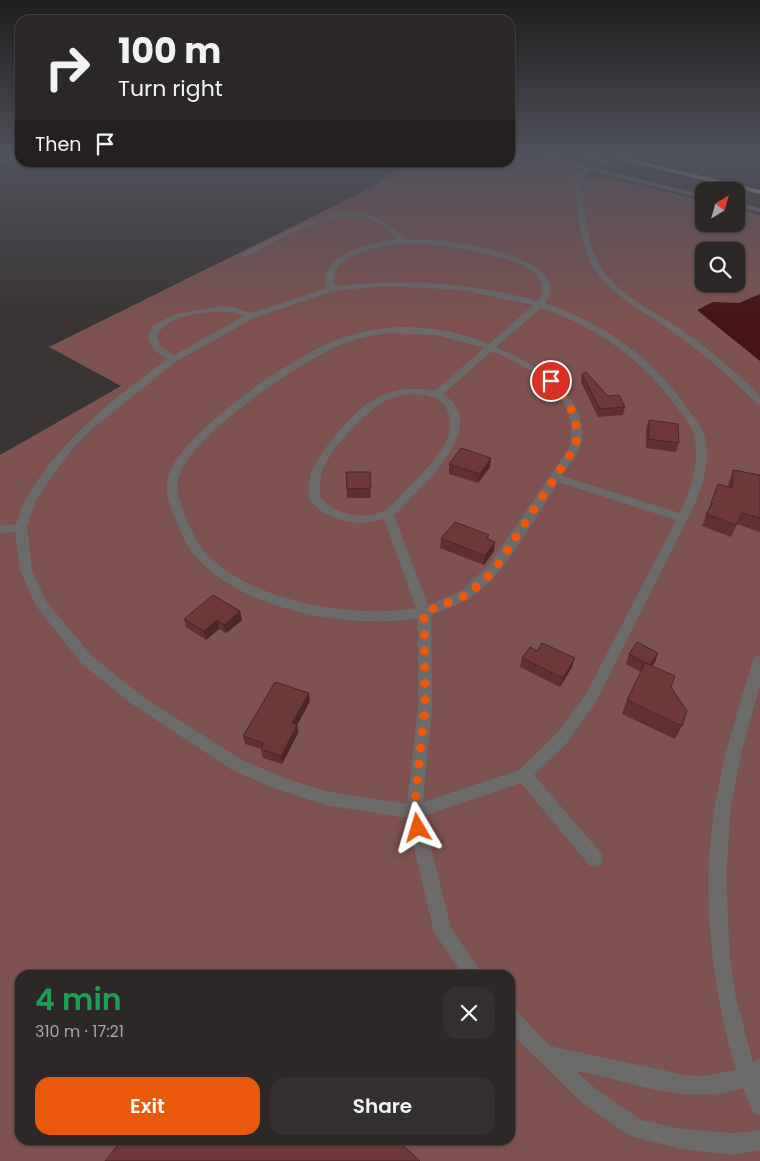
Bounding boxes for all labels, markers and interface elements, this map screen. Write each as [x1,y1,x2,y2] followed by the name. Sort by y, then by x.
[118,26,221,75] text: 100 m
[35,35,100,100] icon: right
[118,73,223,104] text: Turn right
[91,130,119,158] icon: arrive
[35,131,81,158] text: Then
[695,182,745,232] north arrow
[695,182,745,292] map controls
[695,242,745,292] button: search
[530,360,572,402] pin
[537,367,565,395] icon: arrive
[391,801,443,853] position arrow
[35,978,122,1021] text: 4 min
[443,987,495,1039] button: close
[35,1020,124,1043] text: 310 m · 17:21
[35,1077,260,1135] button: Exit
[270,1077,495,1135] button: Share

